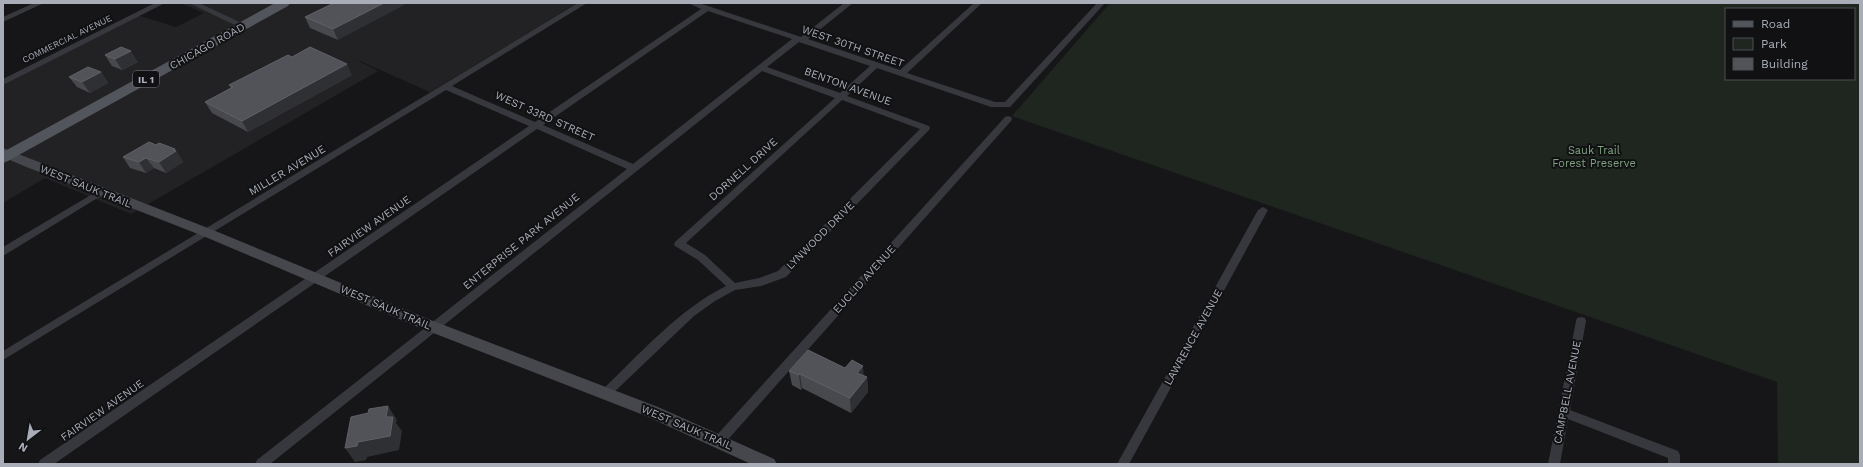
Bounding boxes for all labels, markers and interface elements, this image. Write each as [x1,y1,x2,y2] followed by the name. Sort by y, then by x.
[1725,8,1855,80] legend
[21,13,114,65] street label: COMMERCIAL AVENUE
[1761,17,1790,31] text: Road
[167,20,247,72] street label: CHICAGO ROAD
[800,23,906,70] street label: WEST 30TH STREET
[1761,37,1787,51] text: Park
[1761,57,1808,71] text: Building
[802,65,893,108] street label: BENTON AVENUE
[133,71,159,87] road number: IL 1
[493,89,597,144] street label: WEST 33RD STREET
[706,135,780,204] street label: DORNELL DRIVE
[247,142,328,198] street label: MILLER AVENUE
[1552,144,1636,170] park label: Sauk Trail Forest Preserve
[38,162,134,211] street label: WEST SAUK TRAIL
[461,190,582,292] street label: ENTERPRISE PARK AVENUE
[325,193,413,260] street label: FAIRVIEW AVENUE
[784,199,857,272] street label: LYNWOOD DRIVE
[830,243,898,316] street label: EUCLID AVENUE
[338,282,434,333] street label: WEST SAUK TRAIL
[1162,287,1225,388] street label: LAWRENCE AVENUE
[1551,339,1584,445] street label: CAMPBELL AVENUE
[58,377,146,444] street label: FAIRVIEW AVENUE
[639,402,735,453] street label: WEST SAUK TRAIL
[8,419,48,459] north arrow
[16,439,30,455] text: N

